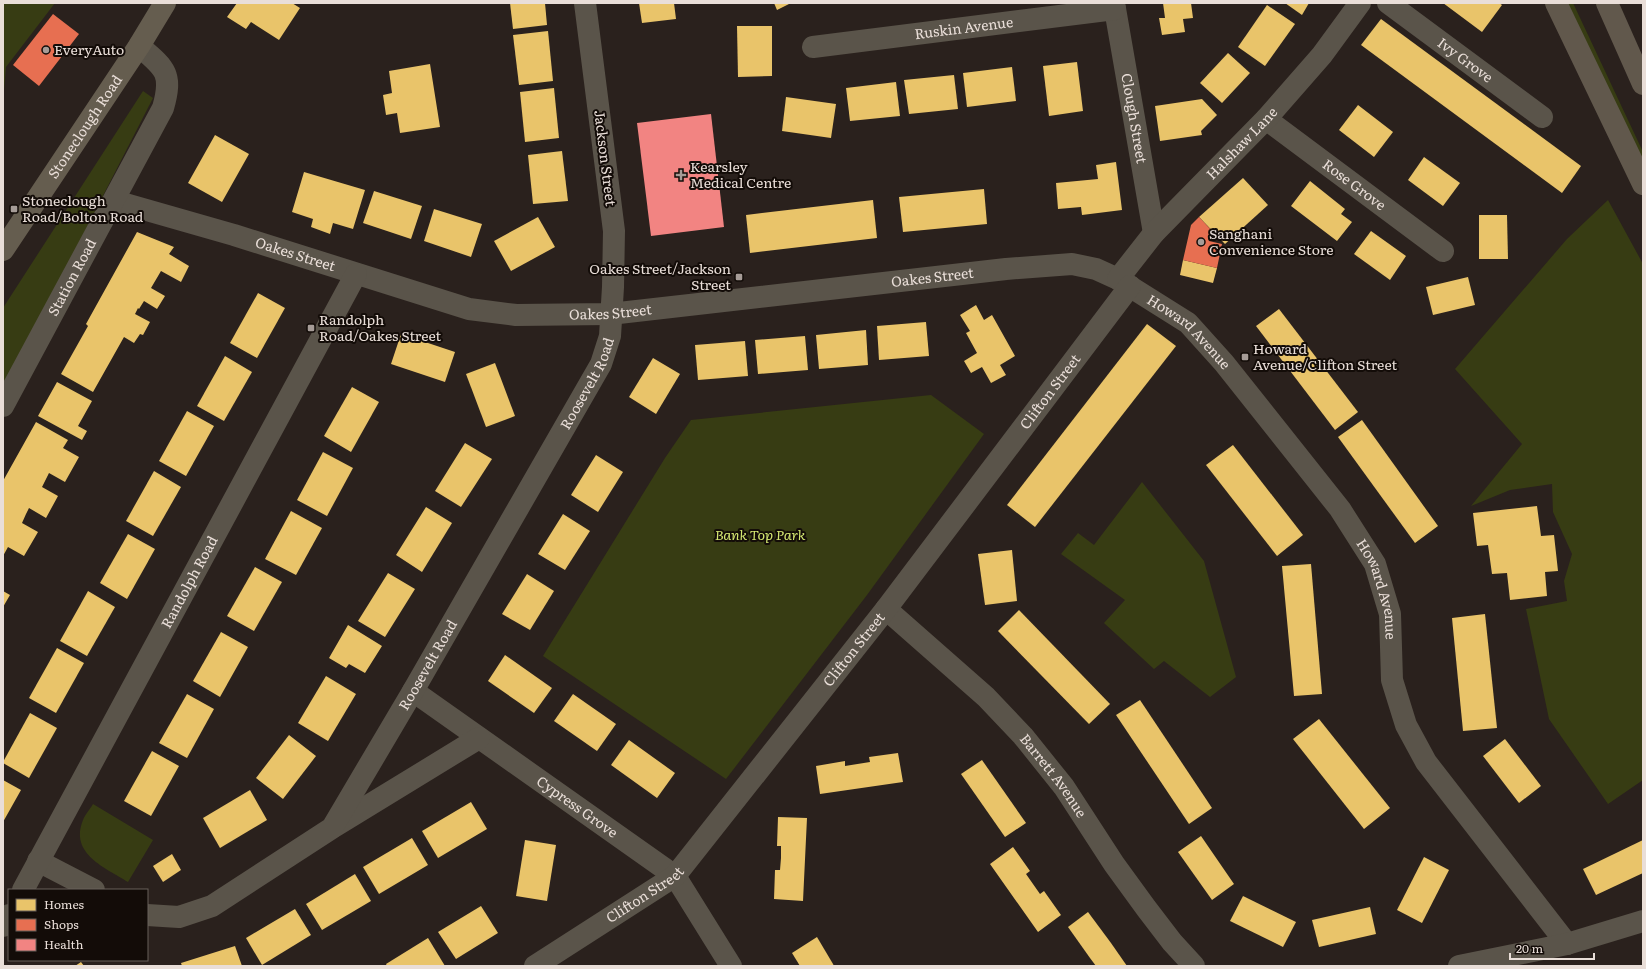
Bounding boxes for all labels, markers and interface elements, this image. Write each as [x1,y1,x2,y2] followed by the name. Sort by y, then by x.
[913,11,1014,43] street label: Ruskin Avenue
[1434,32,1498,87] street label: Ivy Grove
[54,39,124,59] place label: EveryAuto
[41,45,51,55] marker: EveryAuto
[42,70,126,182] street label: Stoneclough Road
[1117,71,1153,165] street label: Clough Street
[1201,102,1281,183] street label: Halshaw Lane
[590,109,622,207] street label: Jackson Street
[1319,154,1391,214] street label: Rose Grove
[690,156,791,192] place label: Kearsley Medical Centre
[675,169,687,181] marker: Kearsley Medical Centre
[22,190,144,226] place label: Stoneclough Road/Bolton Road
[9,204,19,214] marker: Stoneclough Road/Bolton Road
[1209,223,1333,259] place label: Sanghani Convenience Store
[253,231,338,275] street label: Oakes Street
[42,234,100,319] street label: Station Road
[1196,237,1206,247] marker: Sanghani Convenience Store
[589,258,731,294] place label: Oakes Street/Jackson Street
[890,262,975,291] street label: Oakes Street
[734,272,744,282] marker: Oakes Street/Jackson Street
[1144,289,1236,373] street label: Howard Avenue
[569,298,653,323] street label: Oakes Street
[319,309,442,345] place label: Randolph Road/Oakes Street
[306,323,316,333] marker: Randolph Road/Oakes Street
[555,334,618,433] street label: Roosevelt Road
[1253,338,1397,374] place label: Howard Avenue/Clifton Street
[1014,349,1085,433] street label: Clifton Street
[1240,352,1250,362] marker: Howard Avenue/Clifton Street
[715,524,806,544] park label: Bank Top Park
[155,532,222,631] street label: Randolph Road
[1352,534,1402,640] street label: Howard Avenue
[817,607,889,690] street label: Clifton Street
[393,615,461,714] street label: Roosevelt Road
[1016,729,1092,821] street label: Barrett Avenue
[533,770,623,842] street label: Cypress Grove
[602,862,688,927] street label: Clifton Street
[8,889,148,961] legend
[44,895,84,913] text: Homes
[44,915,79,933] text: Shops
[44,935,83,953] text: Health
[1510,935,1594,961] scale bar
[1516,939,1543,957] text: 20 m

